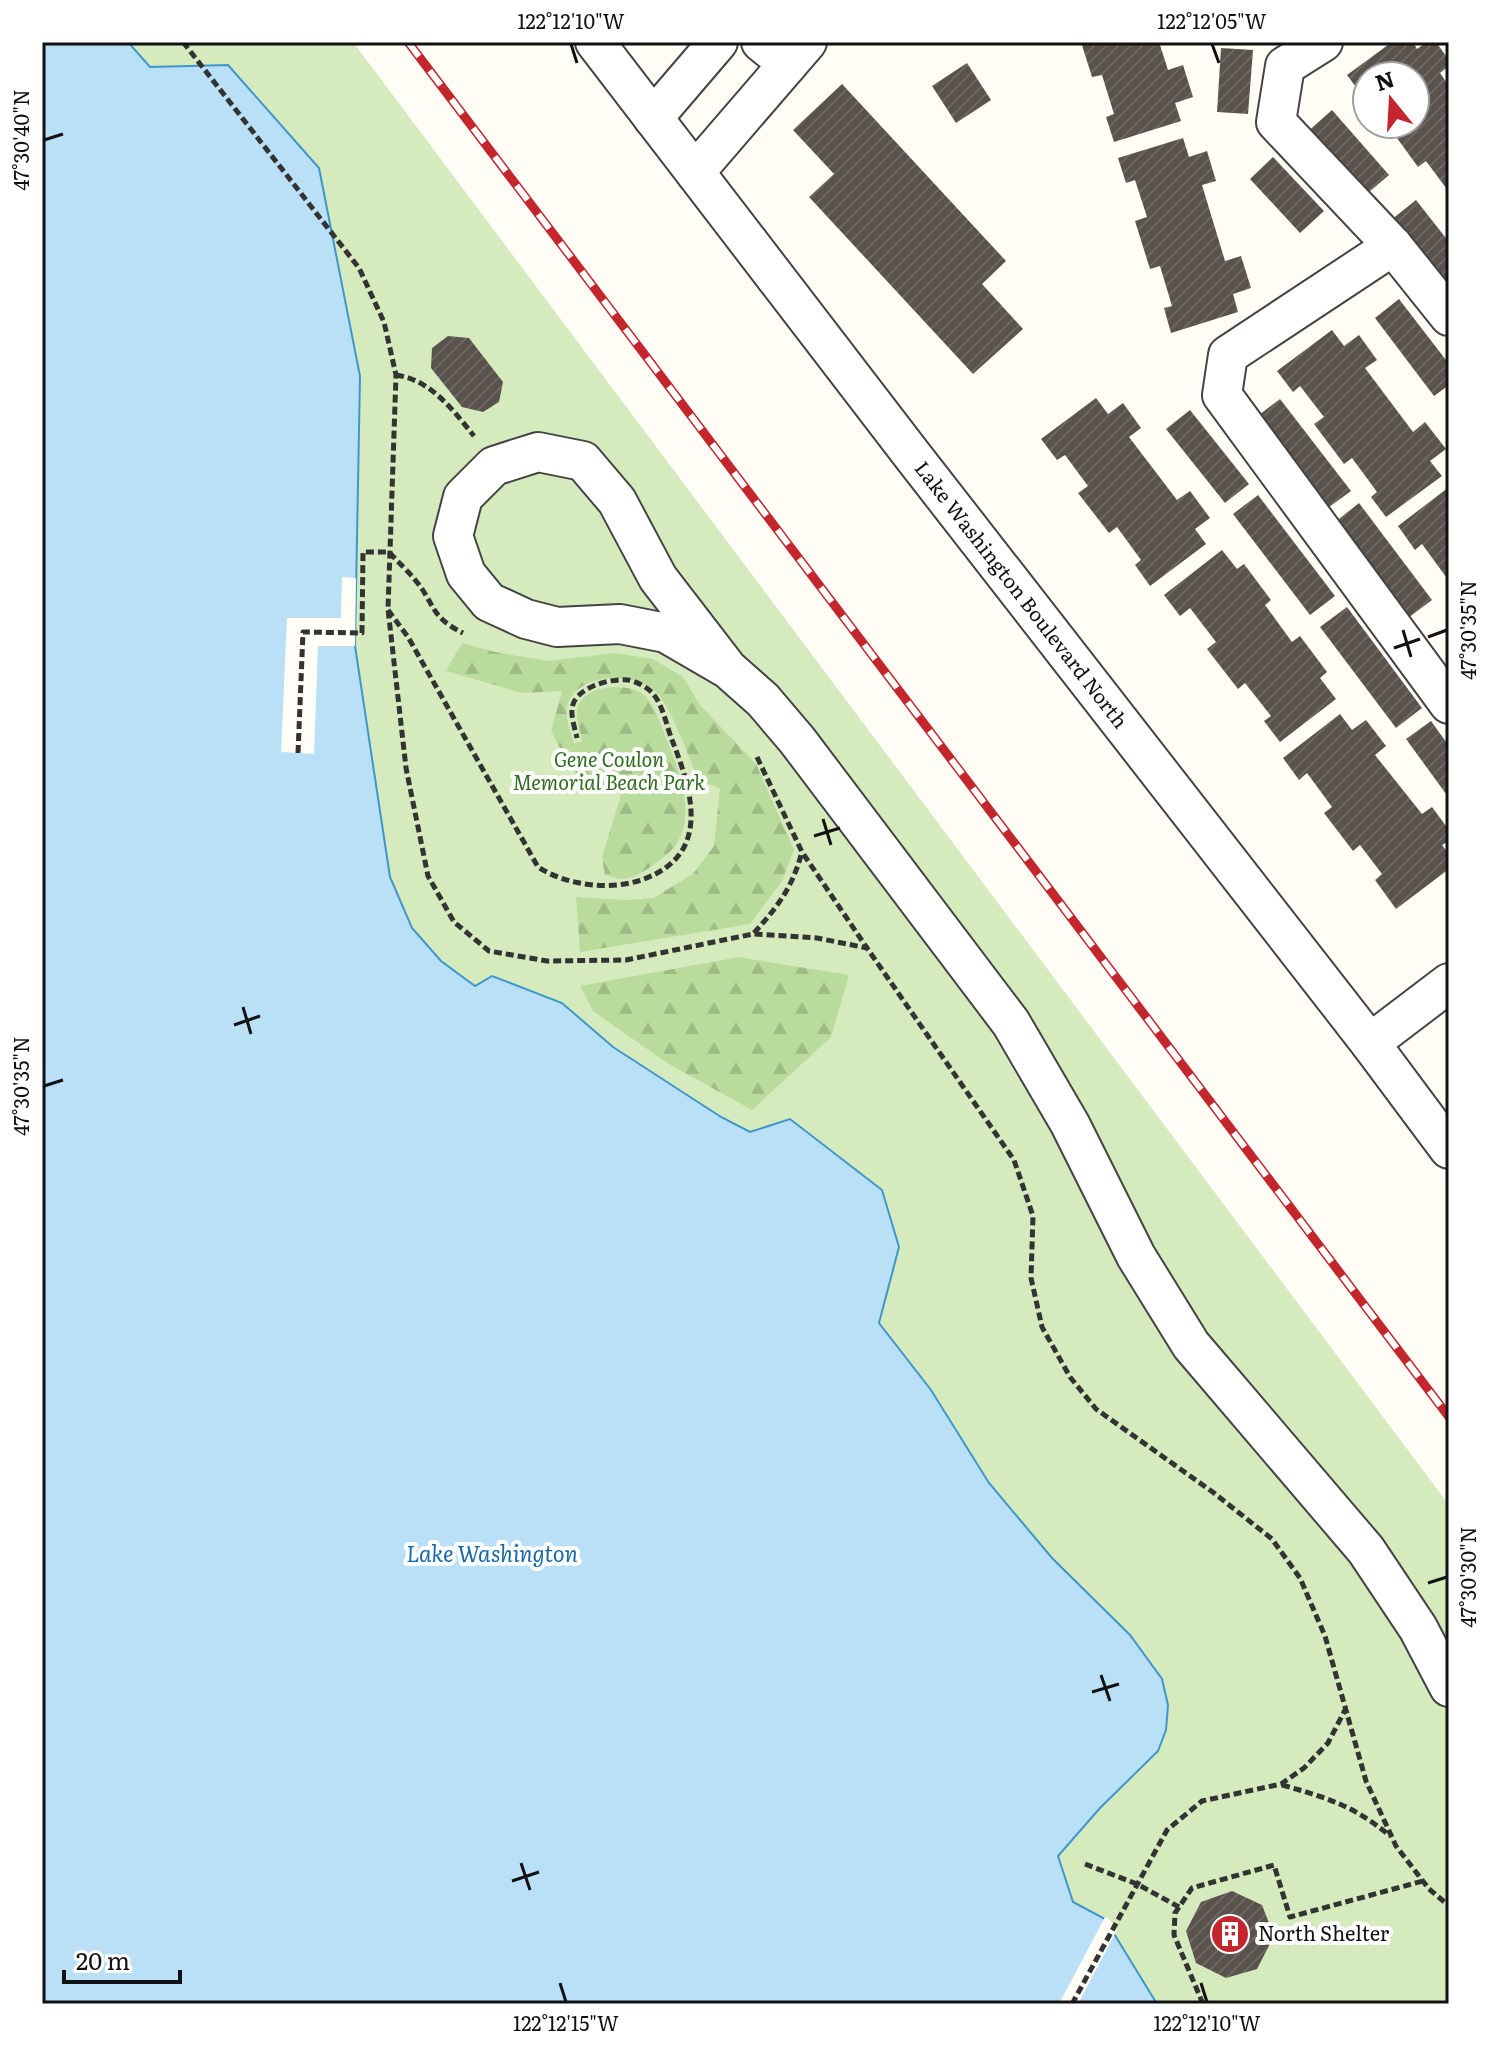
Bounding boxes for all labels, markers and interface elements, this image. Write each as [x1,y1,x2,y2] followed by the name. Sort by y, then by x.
[517,5,625,35] text: 122°12'10"W
[1157,5,1267,35] text: 122°12'05"W
[1351,60,1431,140] north arrow
[1370,61,1398,98] text: N
[5,89,35,191] text: 47°30'40"N
[909,454,1136,734] street label: Lake Washington Boulevard North
[1452,580,1482,680] text: 47°30'35"N
[513,743,705,796] park label: Gene Coulon Memorial Beach Park
[5,1036,35,1136] text: 47°30'35"N
[1452,1527,1482,1627] text: 47°30'30"N
[406,1536,578,1569] water label: Lake Washington
[1209,1913,1251,1955] building icon: North Shelter
[1258,1917,1390,1947] place label: North Shelter
[64,1934,180,1984] scale bar
[76,1942,130,1977] text: 20 m
[513,2007,619,2037] text: 122°12'15"W
[1153,2007,1261,2037] text: 122°12'10"W

